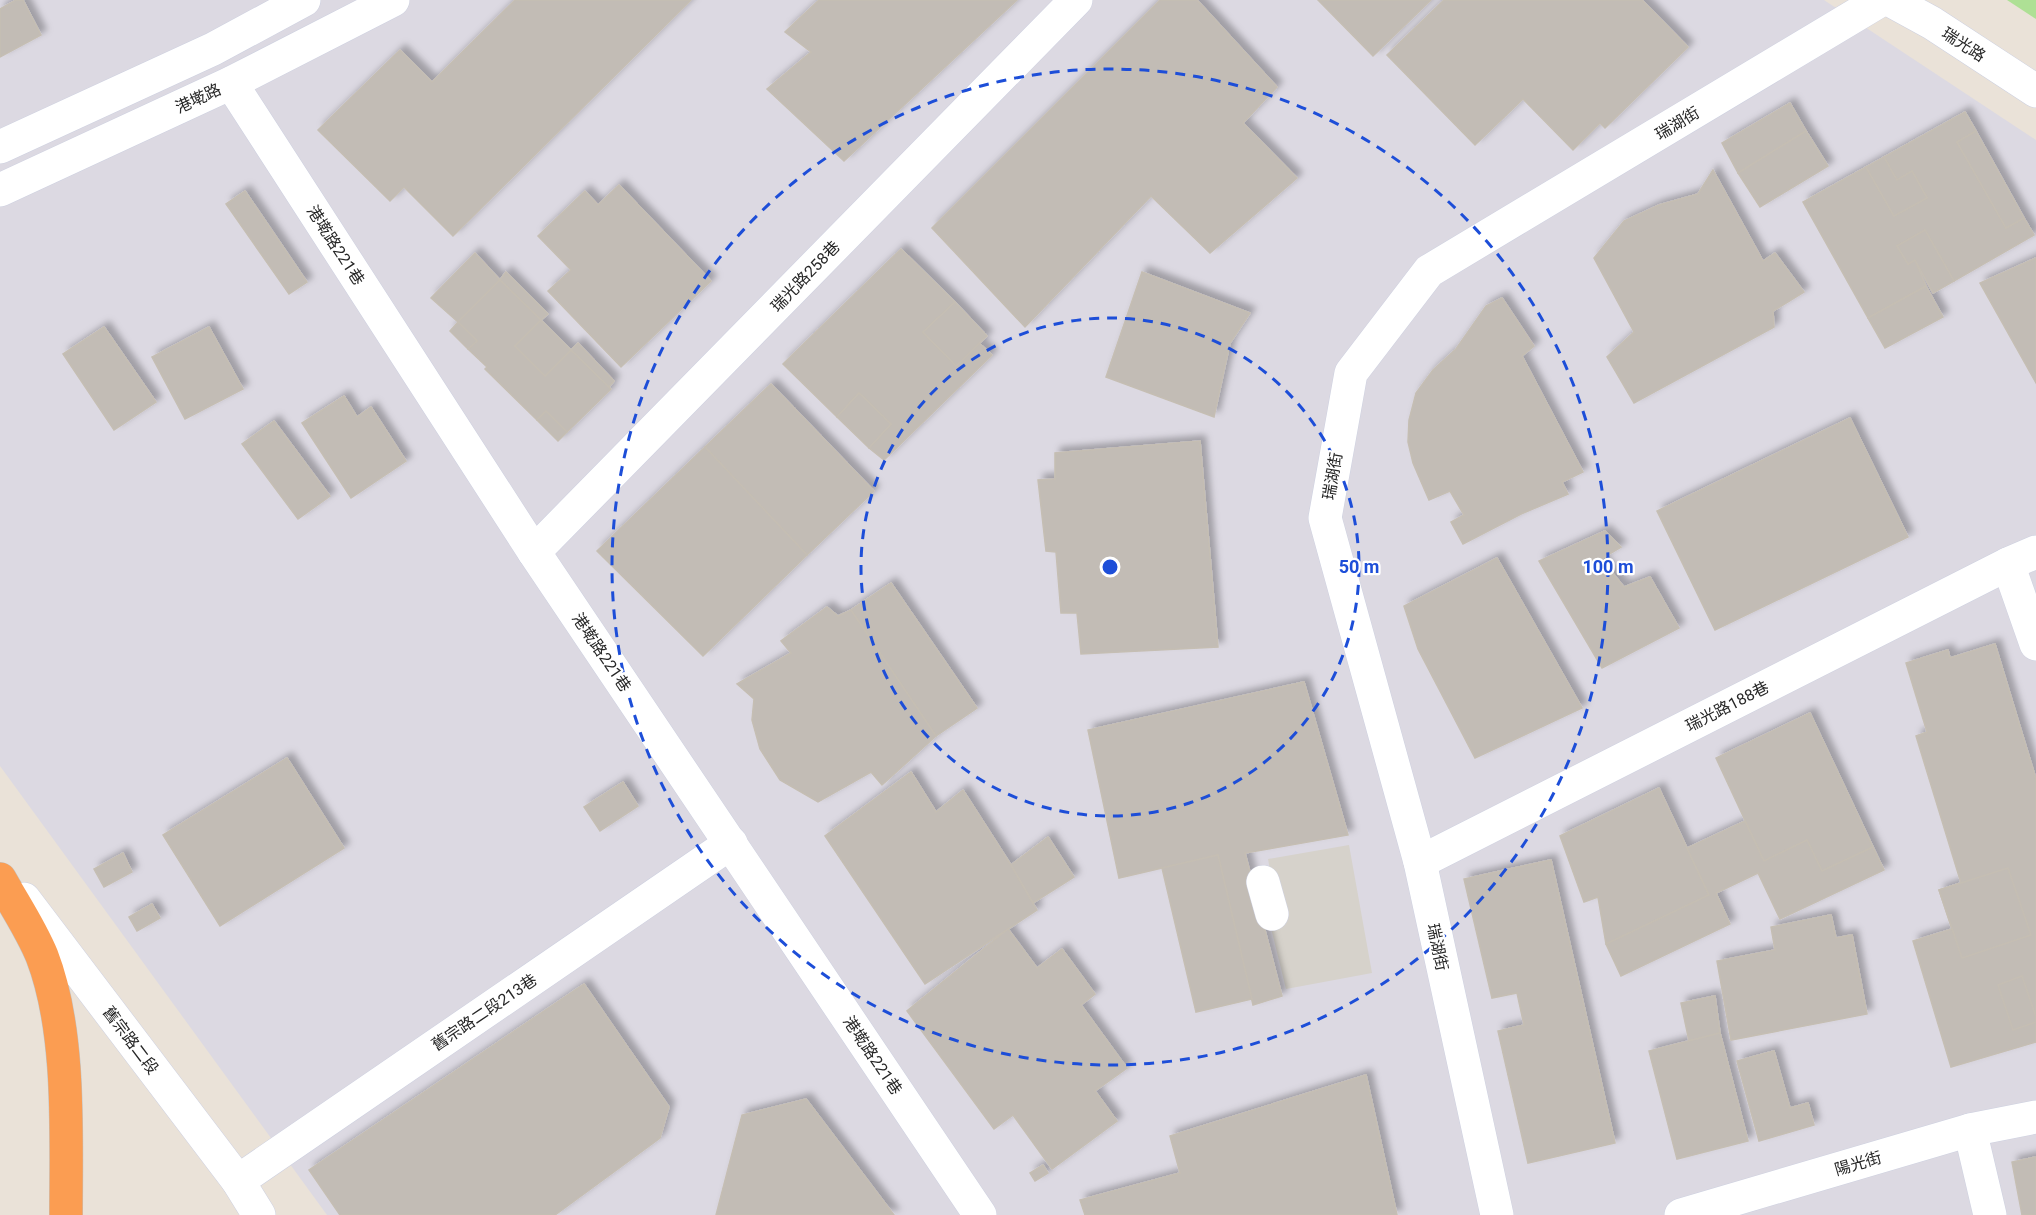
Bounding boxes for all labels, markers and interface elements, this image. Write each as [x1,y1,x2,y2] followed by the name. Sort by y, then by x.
[1938,23,1989,65] street label: 瑞光路
[172,80,224,117] street label: 港墘路
[1652,103,1703,144] street label: 瑞湖街
[303,202,368,289] street label: 港墘路221巷
[767,237,844,316] street label: 瑞光路258巷
[1319,451,1346,501] street label: 瑞湖街
[1339,556,1379,577] text: 50 m
[1582,556,1634,577] text: 100 m
[1100,557,1120,577] centre of rings
[568,609,635,695] street label: 港墘路221巷
[1682,677,1772,736] street label: 瑞光路188巷
[1423,922,1452,973] street label: 瑞湖街
[428,970,541,1055] street label: 舊宗路二段213巷
[99,1003,162,1078] street label: 舊宗路二段
[839,1012,906,1098] street label: 港墘路221巷
[1832,1148,1884,1179] street label: 陽光街

